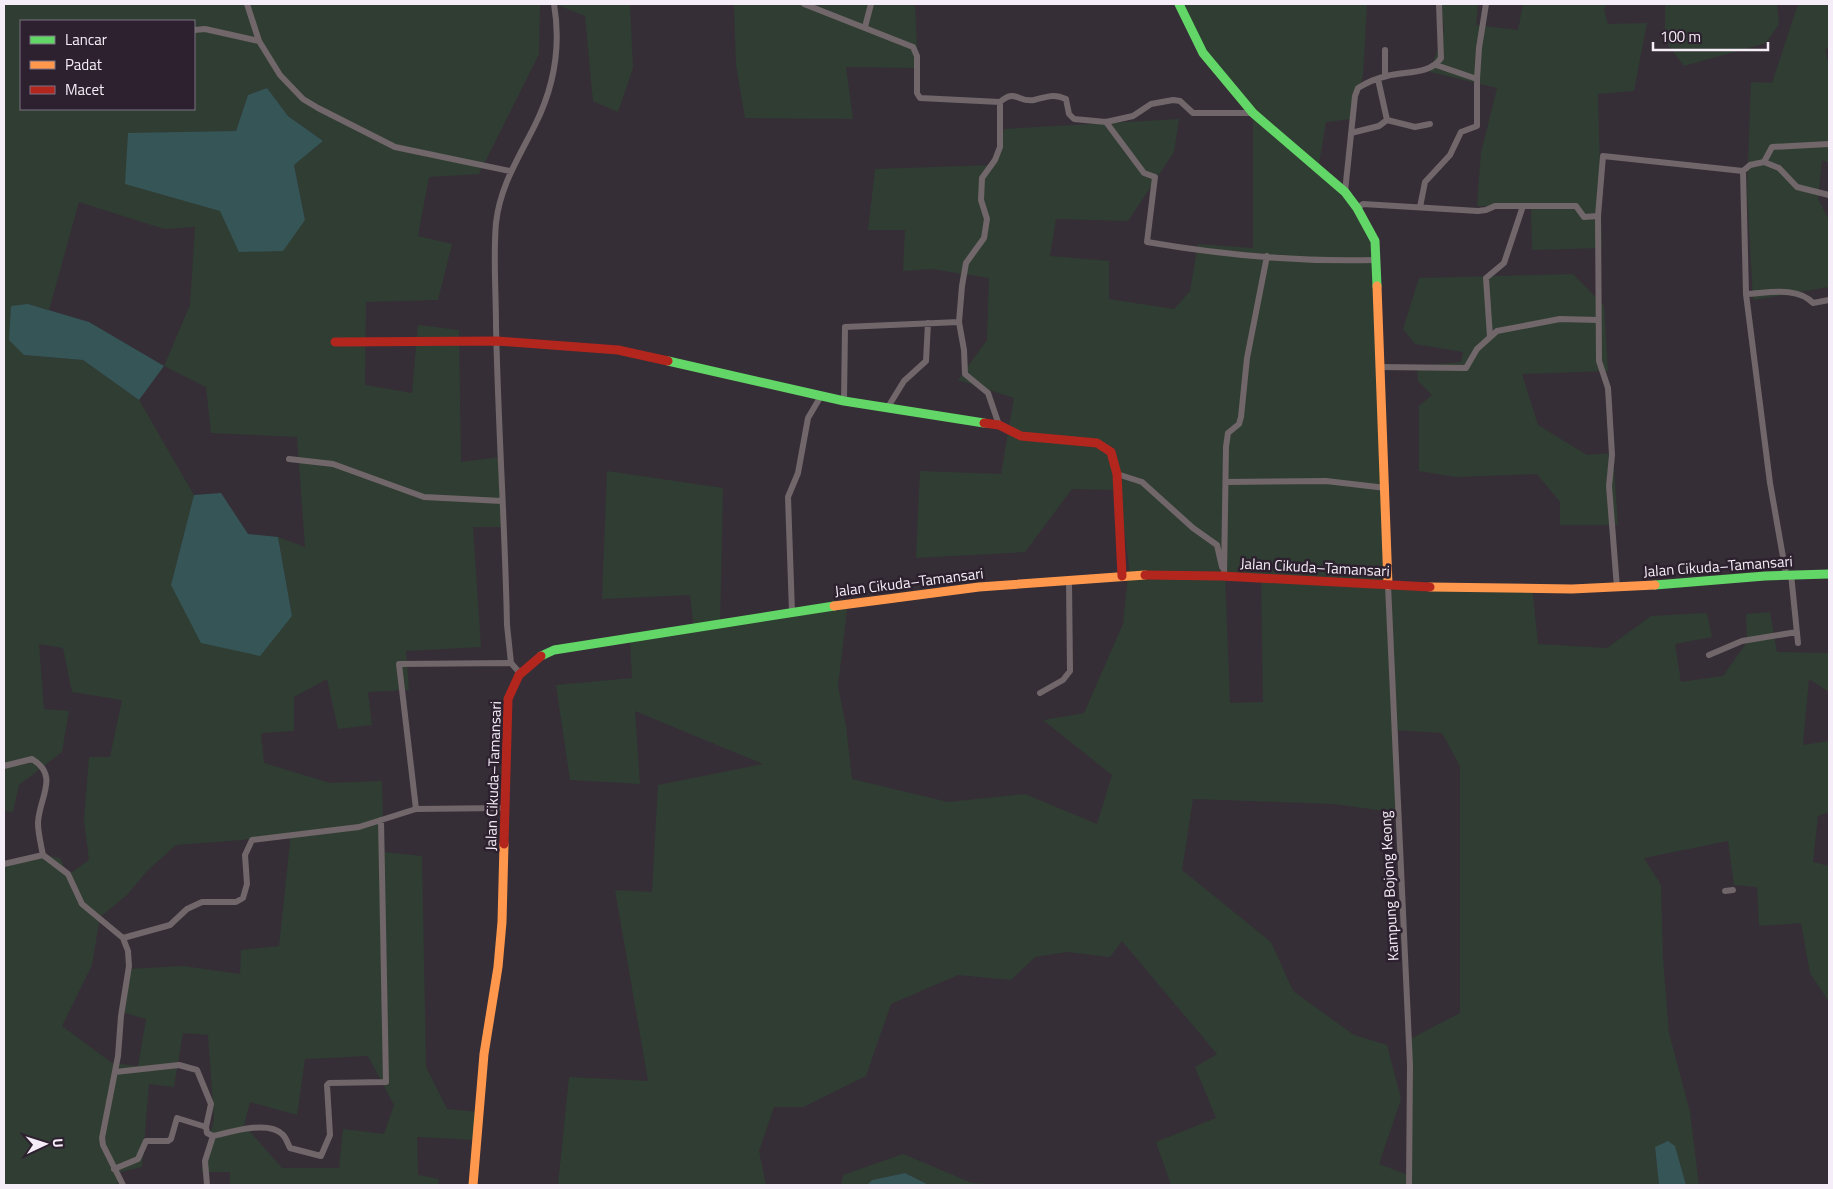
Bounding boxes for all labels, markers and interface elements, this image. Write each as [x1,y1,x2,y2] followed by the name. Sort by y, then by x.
[20,20,195,110] legend
[1653,20,1768,52] scale bar
[1660,25,1701,48] text: 100 m
[65,28,107,51] text: Lancar
[65,53,103,76] text: Padat
[65,78,105,101] text: Macet
[1642,549,1794,583] street label: Jalan Cikuda–Tamansari
[1240,552,1390,582] street label: Jalan Cikuda–Tamansari
[833,561,985,603] street label: Jalan Cikuda–Tamansari
[479,701,507,851] street label: Jalan Cikuda–Tamansari
[1374,810,1404,962] street label: Kampung Bojong Keong
[20,1119,70,1169] north arrow
[48,1138,69,1148] text: U

